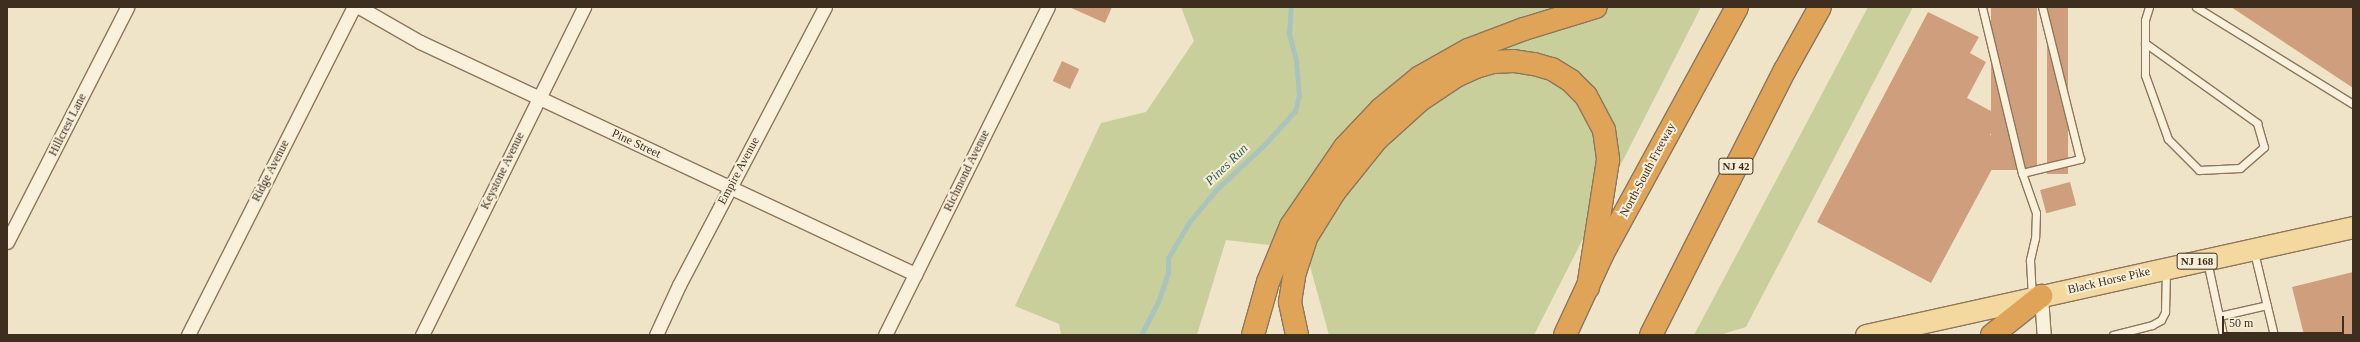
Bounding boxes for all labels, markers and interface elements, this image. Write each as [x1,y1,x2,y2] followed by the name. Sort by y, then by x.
[46,91,90,159] street label: Hillcrest Lane
[1617,121,1679,219] street label: North-South Freeway
[609,126,663,162] street label: Pine Street
[941,128,993,214] street label: Richmond Avenue
[478,130,528,212] street label: Keystone Avenue
[715,135,763,207] street label: Empire Avenue
[249,137,293,205] street label: Ridge Avenue
[1202,141,1252,189] water label: Pines Run
[1718,157,1754,175] road number: NJ 42
[2176,252,2218,270] road number: NJ 168
[2066,265,2152,297] street label: Black Horse Pike
[2224,308,2346,334] scale bar
[2229,316,2253,330] text: 50 m

